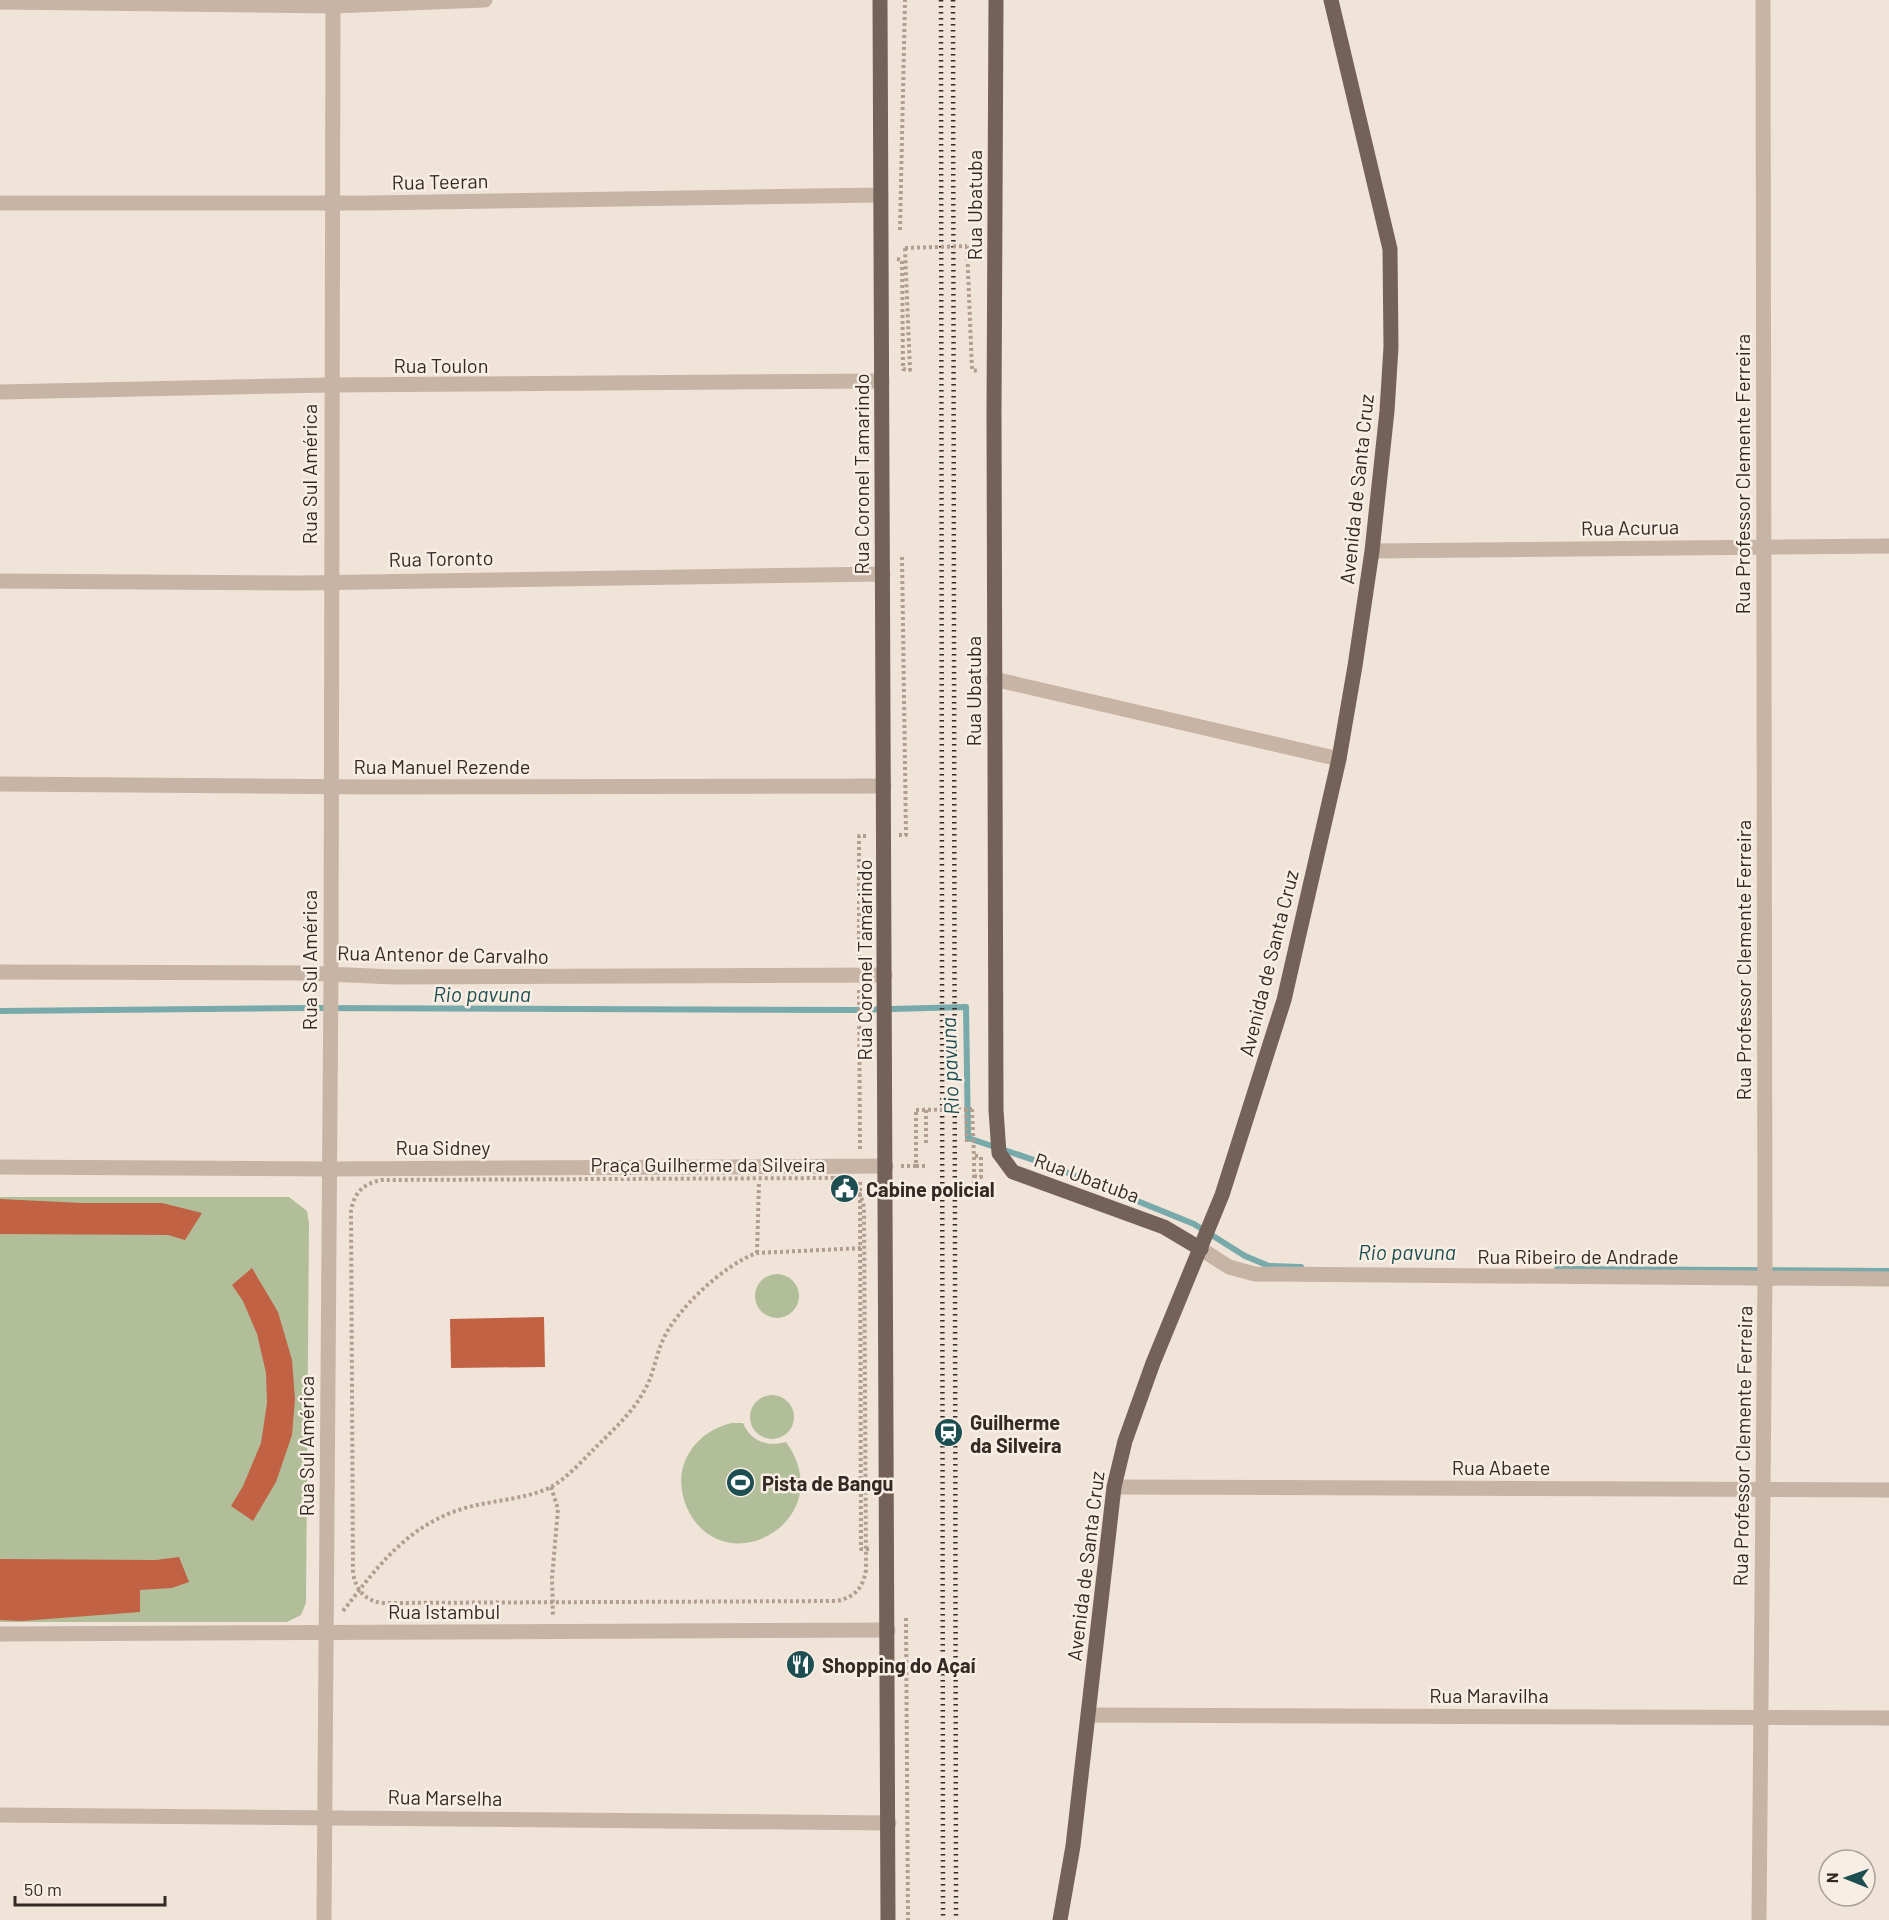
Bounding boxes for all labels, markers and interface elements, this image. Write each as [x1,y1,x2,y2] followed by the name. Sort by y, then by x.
[962,150,986,260] street label: Rua Ubatuba
[391,168,489,194] street label: Rua Teeran
[1730,334,1754,614] street label: Rua Professor Clemente Ferreira
[393,353,489,377] street label: Rua Toulon
[849,373,873,575] street label: Rua Coronel Tamarindo
[1334,393,1378,585] street label: Avenida de Santa Cruz
[297,404,321,544] street label: Rua Sul América
[1581,514,1679,540] street label: Rua Acurua
[388,545,494,571] street label: Rua Toronto
[961,636,985,746] street label: Rua Ubatuba
[353,754,531,778] street label: Rua Manuel Rezende
[1731,820,1755,1100] street label: Rua Professor Clemente Ferreira
[852,859,876,1061] street label: Rua Coronel Tamarindo
[1233,867,1303,1059] street label: Avenida de Santa Cruz
[297,890,321,1030] street label: Rua Sul América
[337,940,549,968] street label: Rua Antenor de Carvalho
[433,981,531,1006] water label: Rio pavuna
[935,1017,963,1115] water label: Rio pavuna
[395,1135,491,1159] street label: Rua Sidney
[1031,1147,1143,1207] street label: Rua Ubatuba
[590,1152,826,1176] street label: Praça Guilherme da Silveira
[829,1173,861,1205] public building icon: Cabine policial
[866,1177,995,1201] place label: Cabine policial
[1358,1239,1456,1264] water label: Rio pavuna
[1477,1244,1679,1268] street label: Rua Ribeiro de Andrade
[1728,1306,1756,1586] street label: Rua Professor Clemente Ferreira
[294,1376,318,1516] street label: Rua Sul América
[970,1410,1062,1457] place label: Guilherme da Silveira
[933,1417,965,1449] station icon: Guilherme da Silveira
[1452,1455,1550,1479] street label: Rua Abaete
[725,1467,757,1499] sports icon: Pista de Bangu
[1061,1470,1109,1662] street label: Avenida de Santa Cruz
[762,1471,893,1495] place label: Pista de Bangu
[388,1599,500,1623] street label: Rua Istambul
[785,1649,817,1681] restaurant icon: Shopping do Açaí
[822,1653,976,1677] place label: Shopping do Açaí
[1429,1683,1549,1707] street label: Rua Maravilha
[387,1784,503,1810] street label: Rua Marselha
[1817,1848,1877,1908] north arrow
[15,1869,165,1907] scale bar
[1822,1872,1841,1883] text: N
[24,1878,62,1900] text: 50 m

